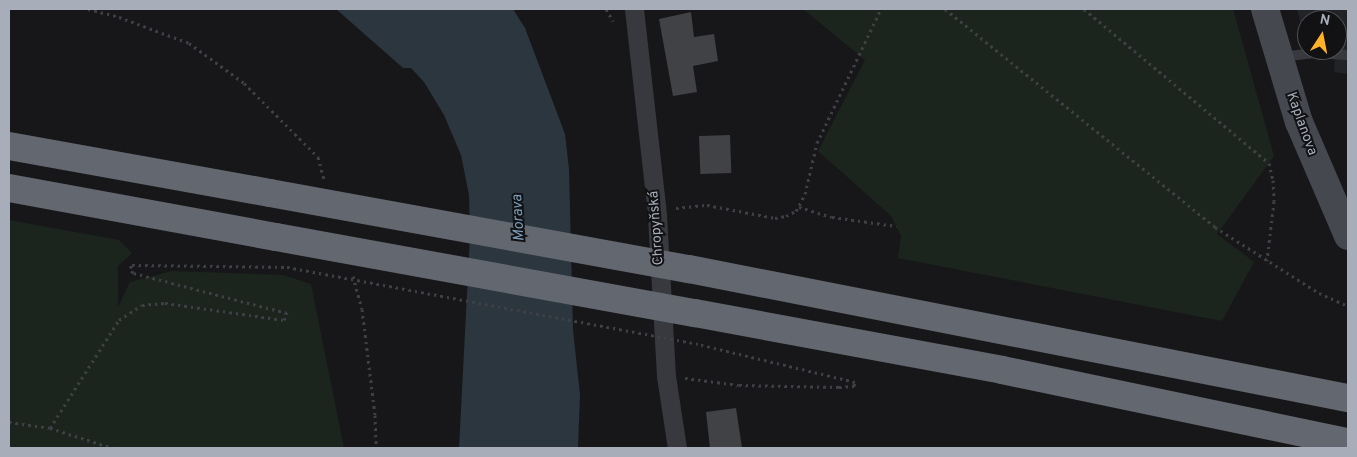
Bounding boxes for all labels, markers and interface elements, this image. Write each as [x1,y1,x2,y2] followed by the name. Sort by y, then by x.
[1297,10,1347,60] north arrow
[1318,11,1331,30] text: N
[1282,90,1320,158] street label: Kaplanova
[646,190,668,266] street label: Chropyňská
[509,194,529,242] water label: Morava

